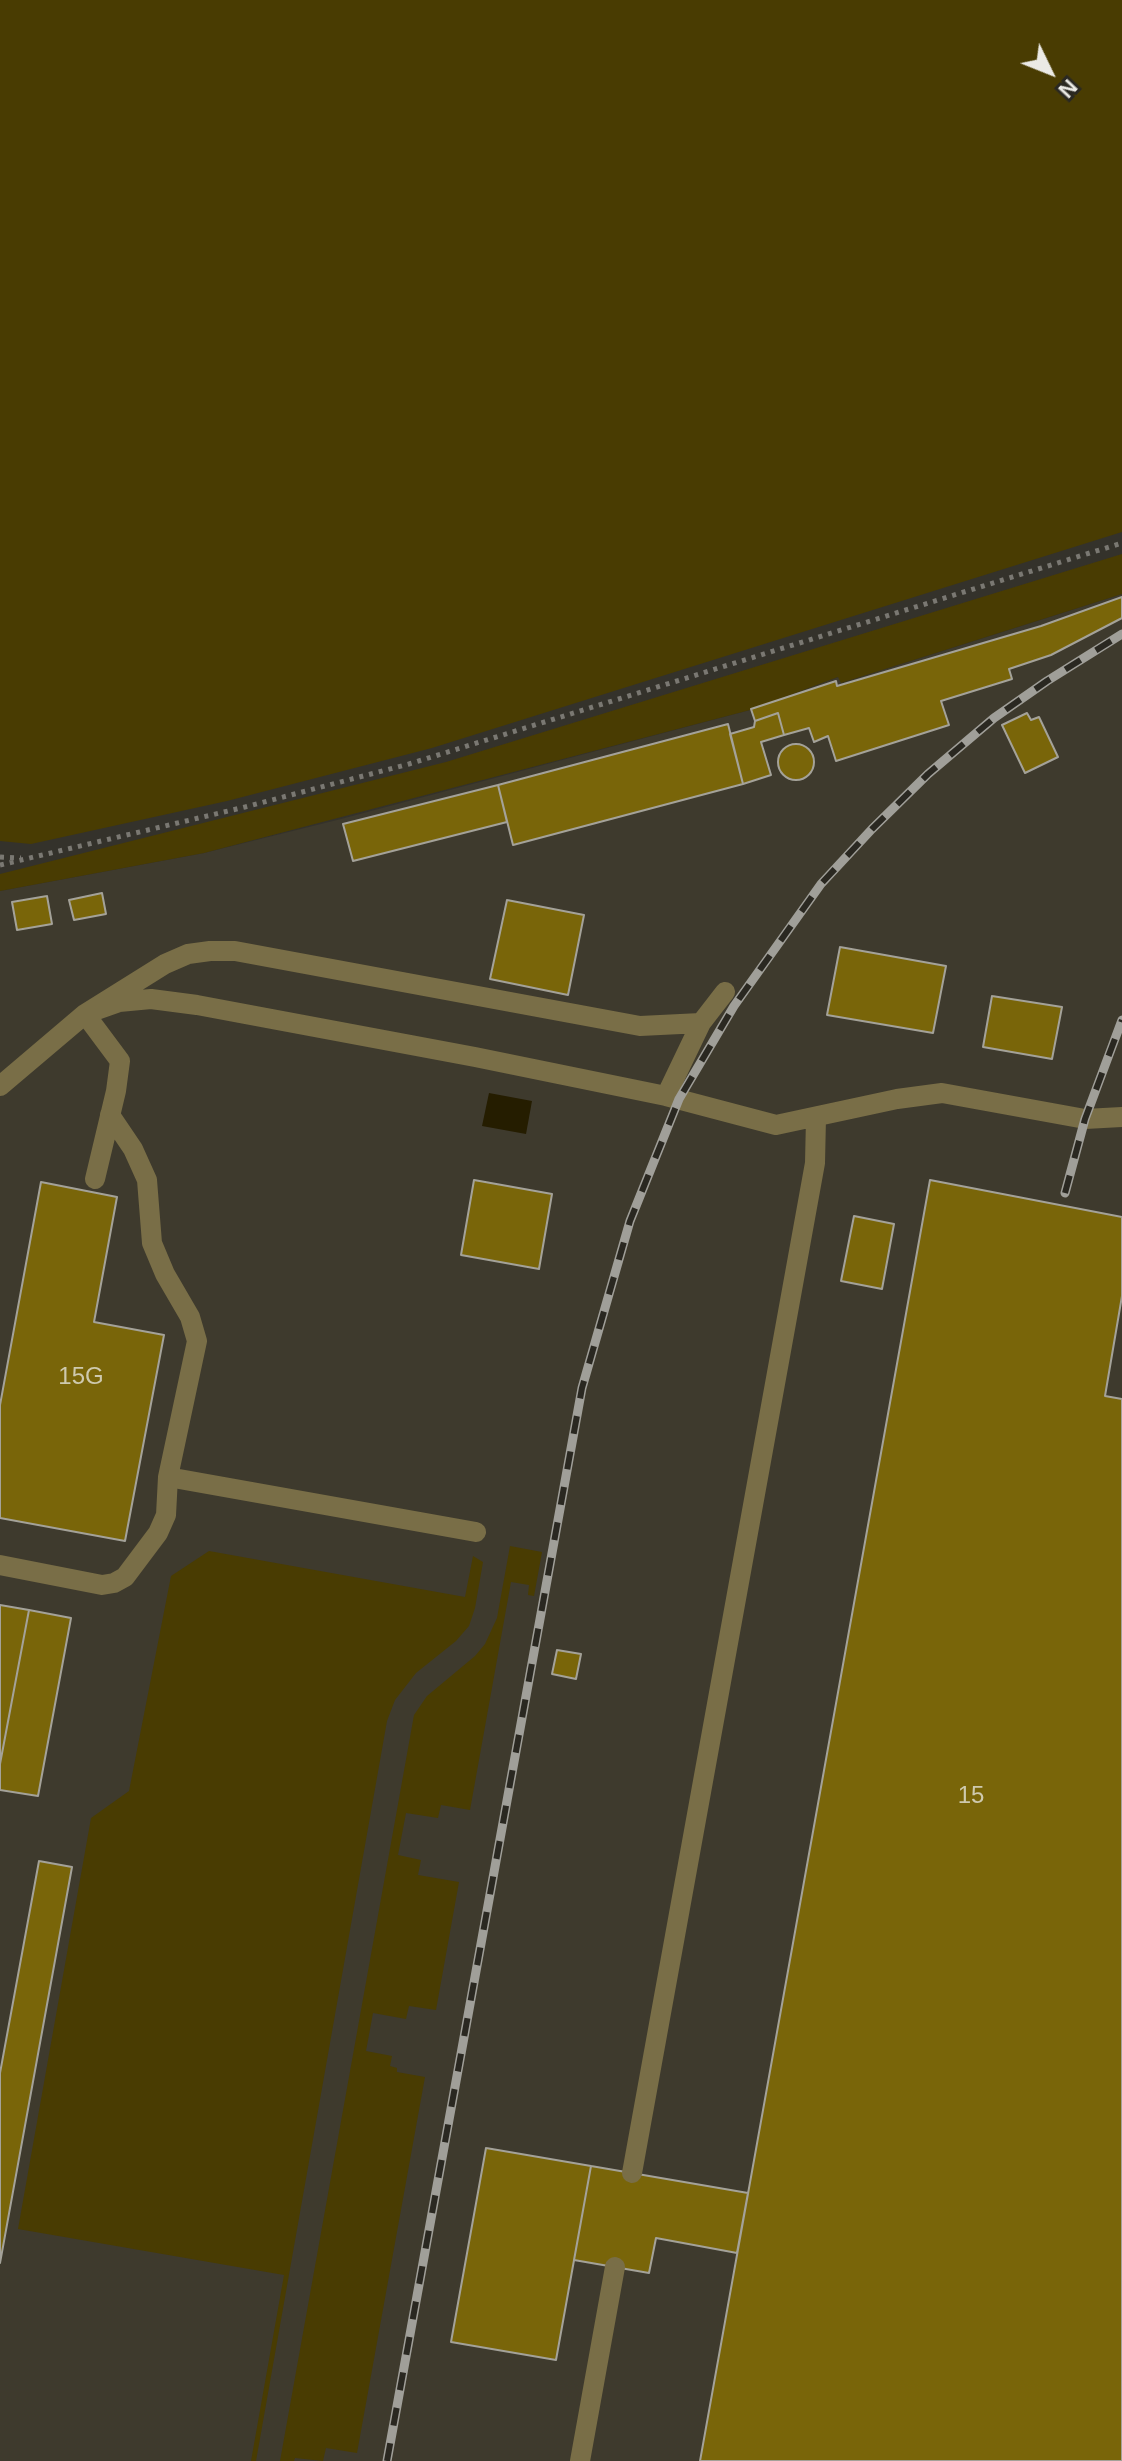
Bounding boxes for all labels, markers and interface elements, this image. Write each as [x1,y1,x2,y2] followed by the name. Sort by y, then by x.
[1010,32,1090,112] north arrow
[1053,74,1082,103] text: N
[58,1363,104,1391] house number: 15G
[958,1782,984,1810] house number: 15

